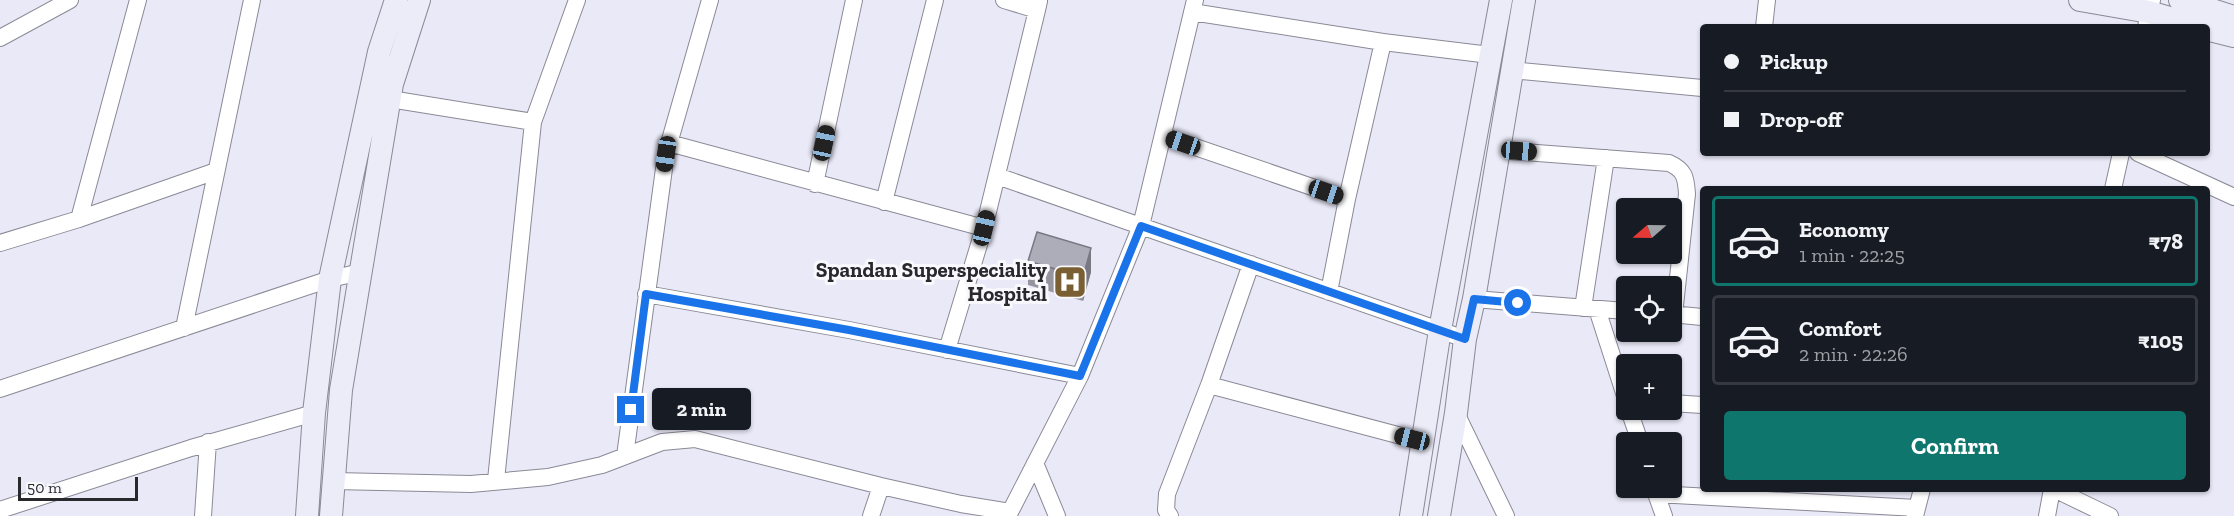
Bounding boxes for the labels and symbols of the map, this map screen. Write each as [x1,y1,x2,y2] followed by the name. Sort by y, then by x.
[811,124,837,162] car
[1163,129,1203,157] car
[655,135,677,173] car
[1500,141,1538,161] car
[1306,178,1346,206] car
[1616,198,1682,264] north arrow
[971,208,997,248] car
[816,257,1047,306] place label: Spandan Superspeciality Hospital
[1052,264,1088,300] hospital icon: Spandan Superspeciality Hospital
[1504,289,1531,316] route start
[652,389,751,431] callout: 2 min
[617,396,644,423] route end
[1392,426,1432,452] car
[18,474,138,502] scale bar

